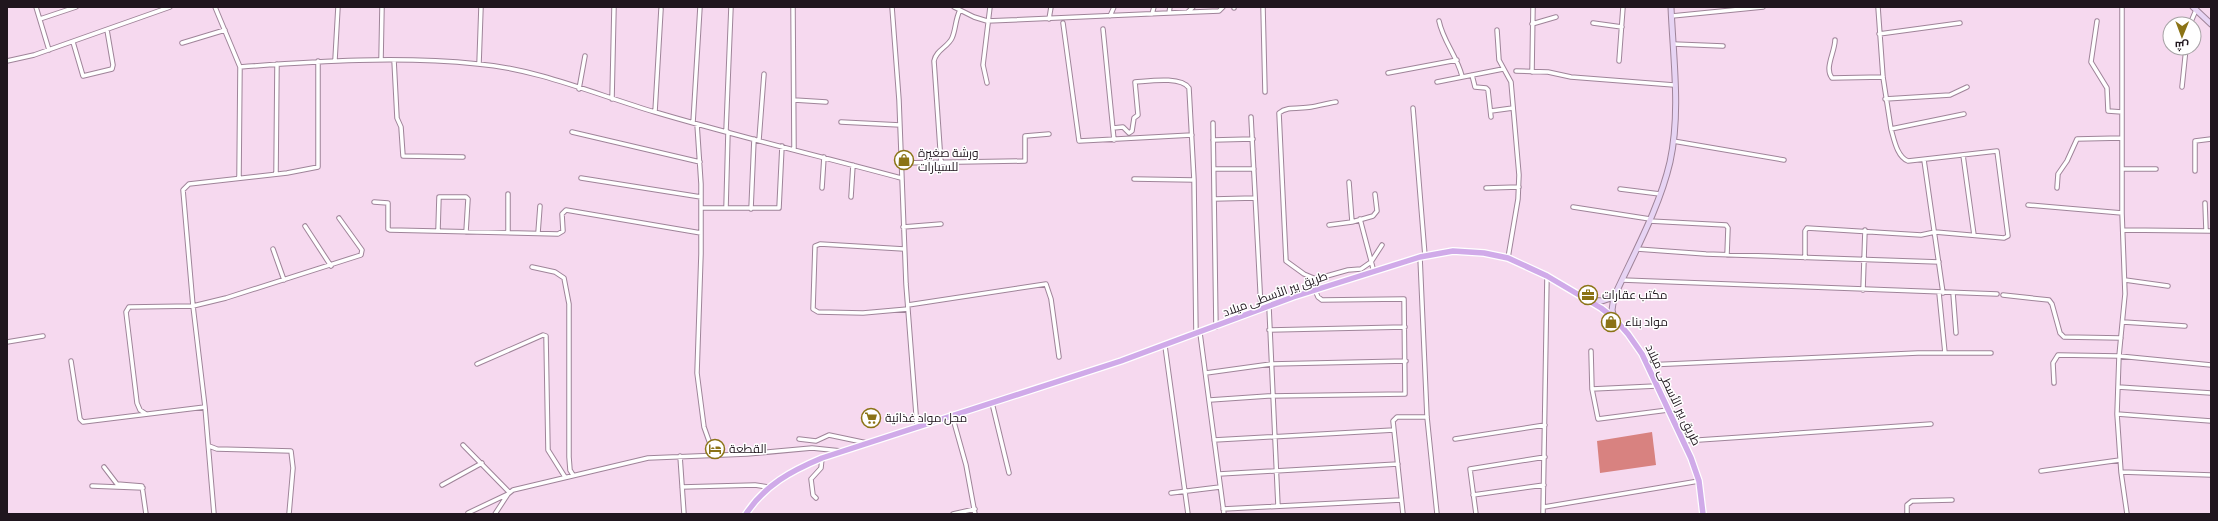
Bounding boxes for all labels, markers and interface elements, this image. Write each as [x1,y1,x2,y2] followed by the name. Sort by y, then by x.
[2162,16,2202,56] north arrow
[2175,39,2189,53] text: ش
[918,145,979,174] place label: ورشة صغيرة للسيارات
[893,149,915,171] shop icon: ورشة صغيرة للسيارات
[1220,268,1329,319] street label: طريق بير الأسطى ميلاد
[1577,284,1599,306] office icon: مكتب عقارات
[1602,287,1668,302] place label: مكتب عقارات
[1600,311,1622,333] shop icon: مواد بناء
[1625,314,1668,329] place label: مواد بناء
[1642,342,1704,448] street label: طريق بير الأسطى ميلاد
[860,407,882,429] supermarket icon: محل مواد غذائية
[885,410,967,425] place label: محل مواد غذائية
[704,438,726,460] hotel icon: القطعة
[729,441,767,455] place label: القطعة

